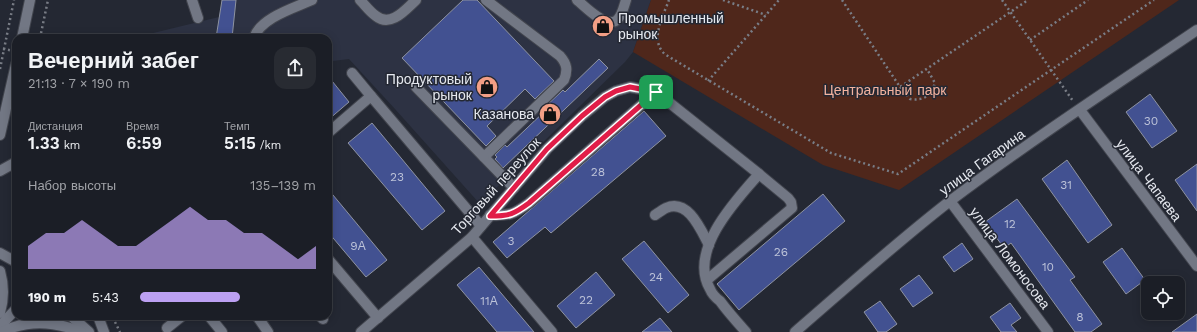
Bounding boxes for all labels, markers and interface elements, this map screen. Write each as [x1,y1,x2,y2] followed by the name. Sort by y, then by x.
[618,10,724,42] place label: Промышленный рынок
[590,13,616,39] shop icon: Промышленный рынок
[274,47,316,89] button: share
[28,48,199,73] text: Вечерний забег
[386,71,473,103] place label: Продуктовый рынок
[474,74,500,100] shop icon: Продуктовый рынок
[639,75,673,109] pin
[28,76,130,91] text: 21:13 · 7 × 190 m
[645,81,667,103] icon: arrive
[824,82,947,98] park label: Центральный парк
[537,101,563,127] shop icon: Казанова
[473,106,534,122] place label: Казанова
[1144,114,1158,128] house number: 30
[28,120,83,133] text: Дистанция
[126,120,159,133] text: Время
[224,120,250,133] text: Темп
[936,126,1028,198] street label: улица Гагарина
[28,133,60,153] text: 1.33
[126,133,162,153] text: 6:59
[224,133,256,153] text: 5:15
[448,133,544,238] street label: Торговый переулок
[1113,136,1185,224] street label: улица Чапаева
[60,139,80,152] text: km
[256,139,281,152] text: /km
[591,165,605,179] house number: 28
[390,170,404,184] house number: 23
[28,178,116,193] text: Набор высоты
[250,178,316,193] text: 135–139 m
[1060,178,1072,192] house number: 31
[967,204,1054,312] street label: улица Ломоносова
[1004,217,1016,231] house number: 12
[508,234,515,248] house number: 3
[350,239,366,253] house number: 9А
[774,245,788,259] house number: 26
[1042,260,1054,274] house number: 10
[649,270,663,284] house number: 24
[1141,276,1185,320] map controls
[1141,276,1185,320] button: locate
[28,290,66,305] text: 190 m
[92,290,119,305] text: 5:43
[579,293,593,307] house number: 22
[480,294,498,308] house number: 11А
[1076,310,1084,324] house number: 8

